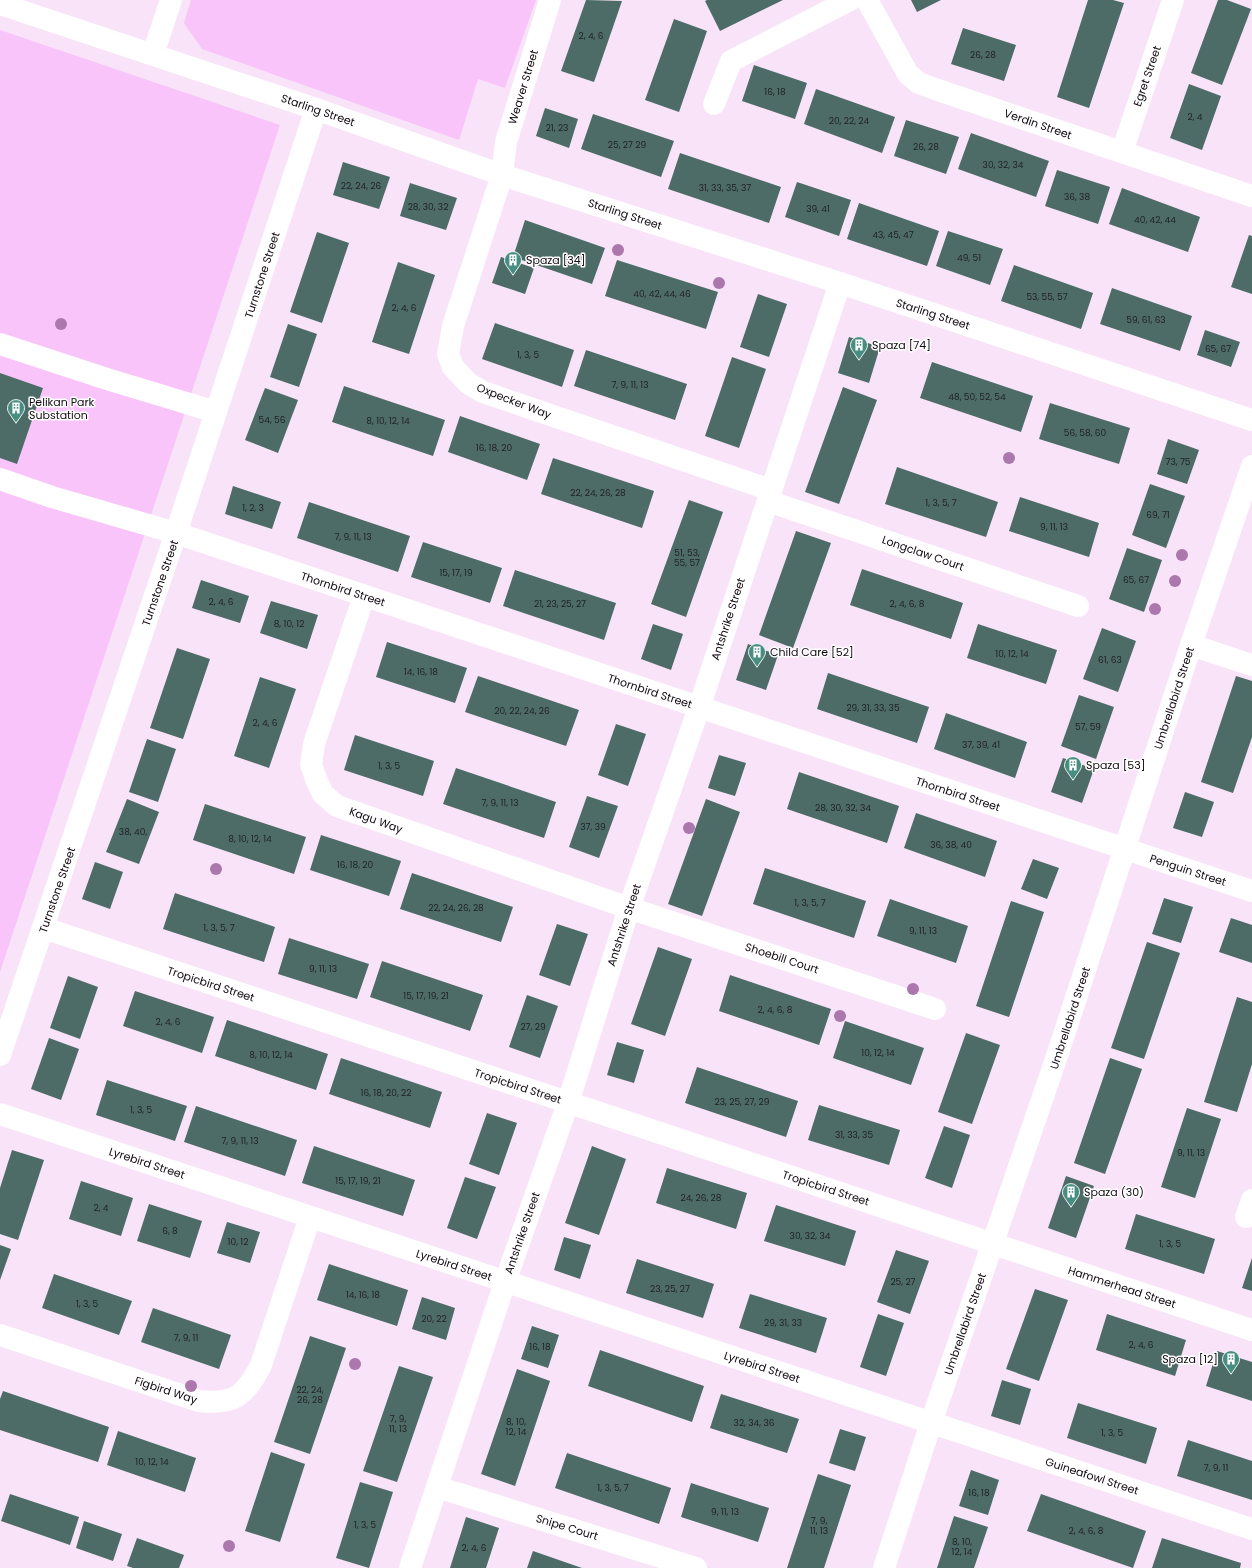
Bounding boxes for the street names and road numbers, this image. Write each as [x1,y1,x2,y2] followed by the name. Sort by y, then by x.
[1129,44,1165,108] street label: Egret Street
[504,48,542,126] street label: Weaver Street
[279,90,357,130] street label: Starling Street
[1002,105,1074,143] street label: Verdin Street
[586,194,664,234] street label: Starling Street
[240,230,284,320] street label: Turnstone Street
[894,294,972,334] street label: Starling Street
[474,379,554,423] street label: Oxpecker Way
[880,531,966,575] street label: Longclaw Court
[138,538,182,628] street label: Turnstone Street
[299,568,387,610] street label: Thornbird Street
[707,576,749,662] street label: Antshrike Street
[1150,645,1198,751] street label: Umbrellabird Street
[606,670,694,712] street label: Thornbird Street
[914,773,1002,815] street label: Thornbird Street
[347,803,406,837] street label: Kagu Way
[35,845,79,935] street label: Turnstone Street
[1148,850,1228,890] street label: Penguin Street
[603,882,645,968] street label: Antshrike Street
[743,939,821,977] street label: Shoebill Court
[165,962,257,1006] street label: Tropicbird Street
[1046,965,1094,1071] street label: Umbrellabird Street
[472,1064,564,1108] street label: Tropicbird Street
[107,1143,187,1183] street label: Lyrebird Street
[780,1166,872,1210] street label: Tropicbird Street
[500,1190,544,1276] street label: Antshrike Street
[414,1245,494,1285] street label: Lyrebird Street
[1066,1262,1178,1312] street label: Hammerhead Street
[940,1271,990,1377] street label: Umbrellabird Street
[722,1347,802,1387] street label: Lyrebird Street
[133,1372,200,1408] street label: Figbird Way
[1043,1453,1141,1499] street label: Guineafowl Street
[534,1510,600,1544] street label: Snipe Court

